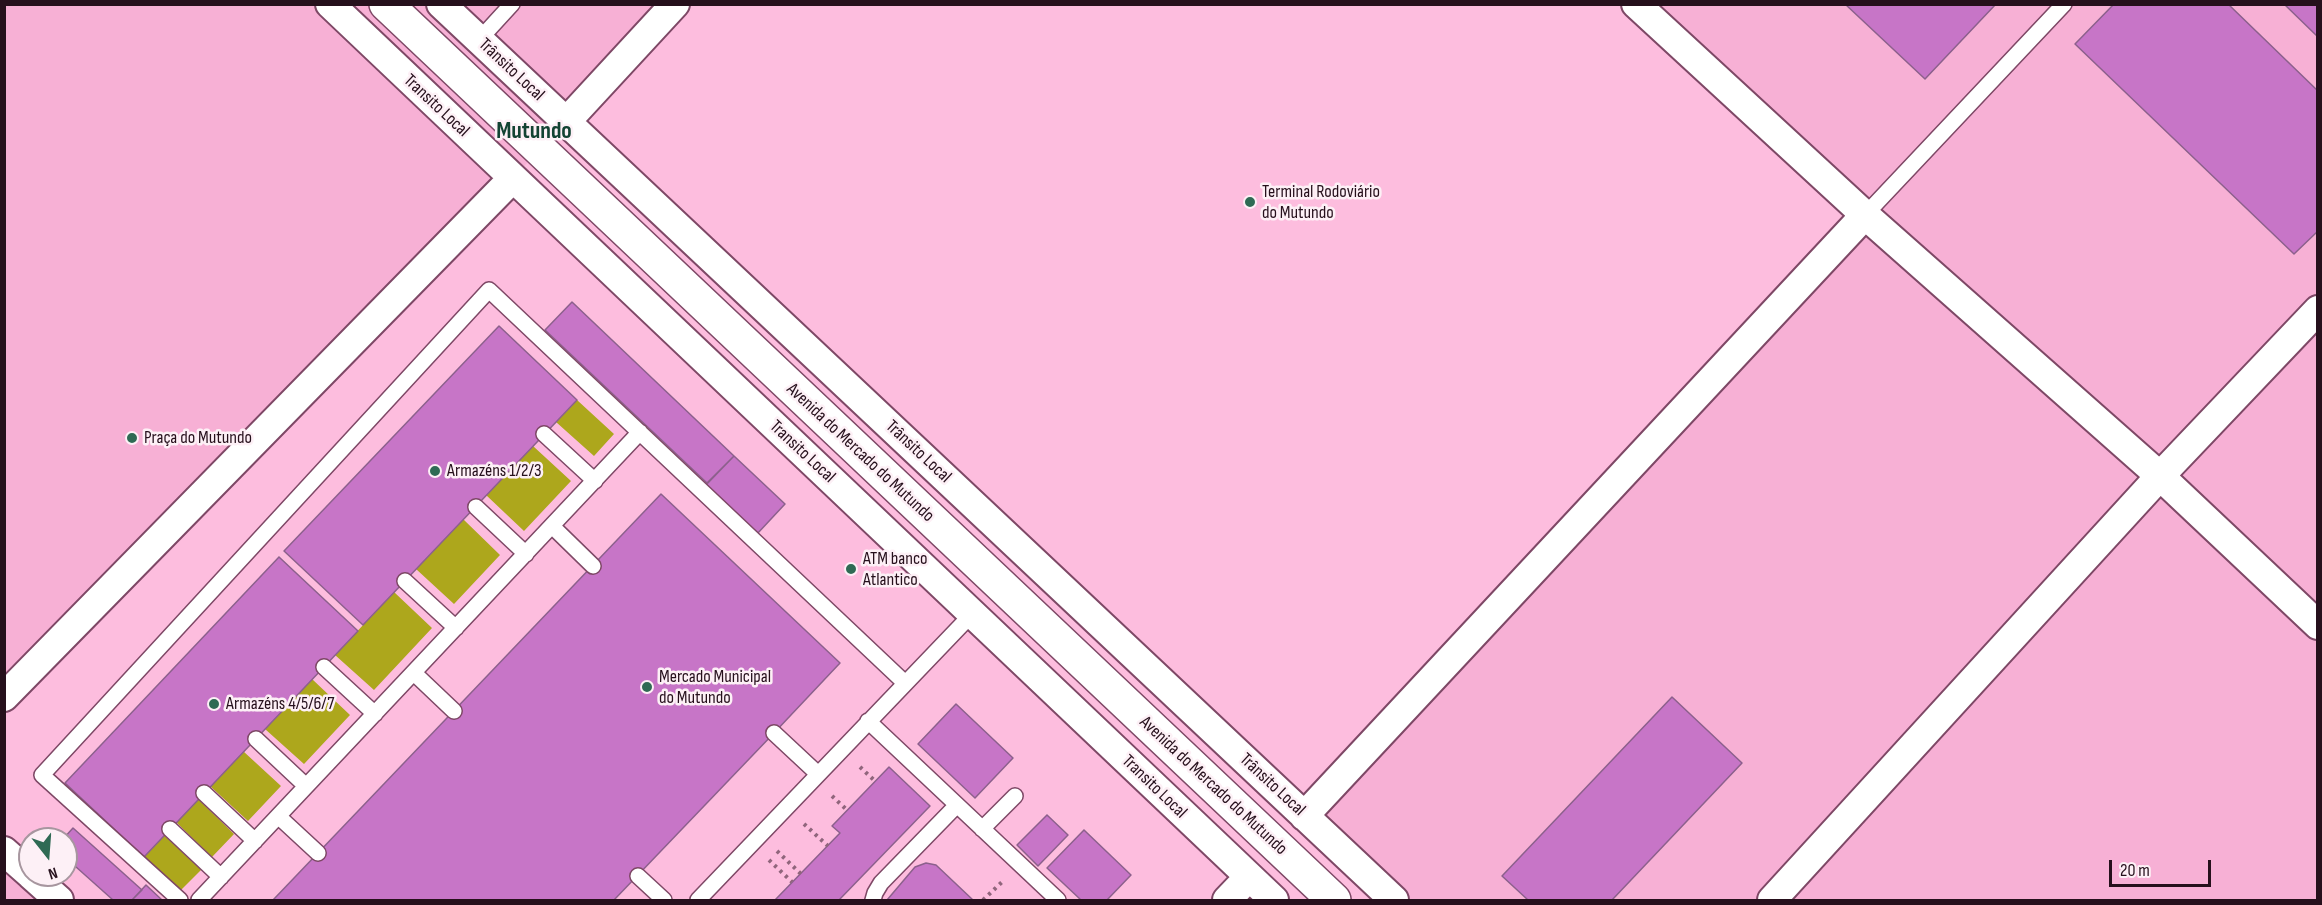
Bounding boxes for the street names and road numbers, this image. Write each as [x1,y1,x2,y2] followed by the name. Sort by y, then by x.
[474,34,548,106] street label: Trânsito Local
[399,70,473,142] street label: Transito Local
[782,379,938,527] street label: Avenida do Mercado do Mutundo
[765,416,839,488] street label: Transito Local
[881,416,955,488] street label: Trânsito Local
[1135,712,1291,860] street label: Avenida do Mercado do Mutundo
[1235,749,1309,821] street label: Trânsito Local
[1117,751,1191,823] street label: Transito Local

